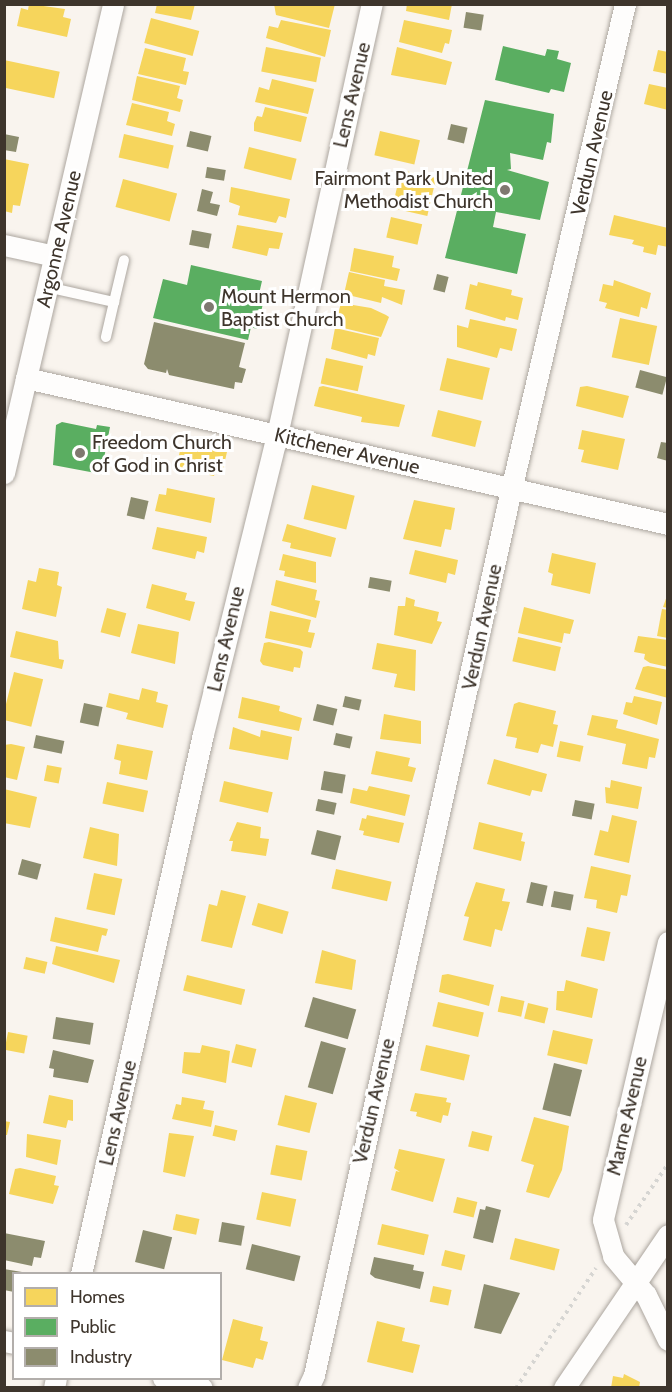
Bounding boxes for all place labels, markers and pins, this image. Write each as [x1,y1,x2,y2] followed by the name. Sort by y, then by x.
[315,166,493,213] place label: Fairmont Park United Methodist Church
[498,183,512,197] marker: Fairmont Park United Methodist Church
[221,284,351,331] place label: Mount Hermon Baptist Church
[202,300,216,314] marker: Mount Hermon Baptist Church
[92,430,232,477] place label: Freedom Church of God in Christ
[73,446,87,460] marker: Freedom Church of God in Christ

